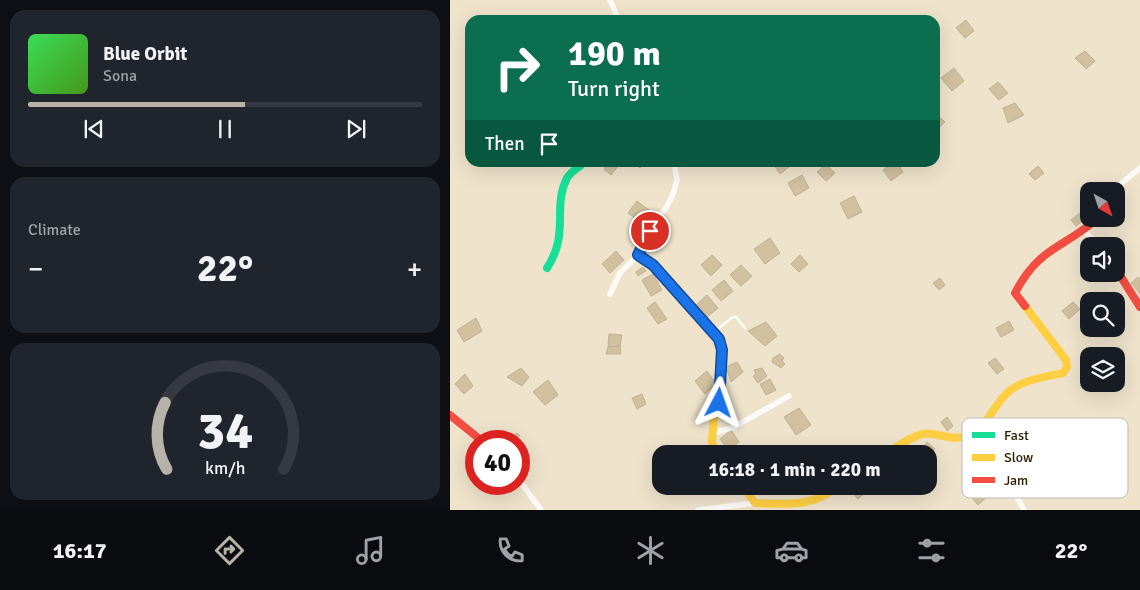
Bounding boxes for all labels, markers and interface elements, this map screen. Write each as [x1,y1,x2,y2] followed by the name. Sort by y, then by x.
[568,32,661,75] text: 190 m
[485,35,550,100] icon: right
[103,42,187,66] text: Blue Orbit
[103,66,137,86] text: Sona
[568,75,660,102] text: Turn right
[80,115,108,143] icon: previous
[211,115,239,143] icon: pause
[342,115,370,143] icon: next
[535,130,563,158] icon: arrive
[485,132,525,156] text: Then
[1080,182,1125,228] north arrow
[1080,182,1125,392] map controls
[629,210,671,252] pin
[636,217,664,245] icon: arrive
[28,220,81,240] text: Climate
[1080,237,1125,282] button: sound
[197,245,253,292] text: 22°
[28,252,43,286] text: −
[407,252,422,286] text: +
[1080,292,1125,337] button: search
[1080,347,1125,392] button: layers
[692,376,744,428] position arrow
[197,399,253,463] text: 34
[962,418,1128,498] legend
[1004,427,1029,444] text: Fast
[465,430,530,495] speed limit sign: 40
[1004,449,1033,466] text: Slow
[205,457,245,479] text: km/h
[708,458,881,482] text: 16:18 · 1 min · 220 m
[1004,472,1028,489] text: Jam
[212,533,247,568] icon: directions
[353,533,388,568] icon: music
[493,533,528,568] icon: phone
[633,533,668,568] icon: climate
[774,533,809,568] icon: car
[914,533,949,568] icon: filters
[53,537,107,564] text: 16:17
[1055,537,1087,564] text: 22°

